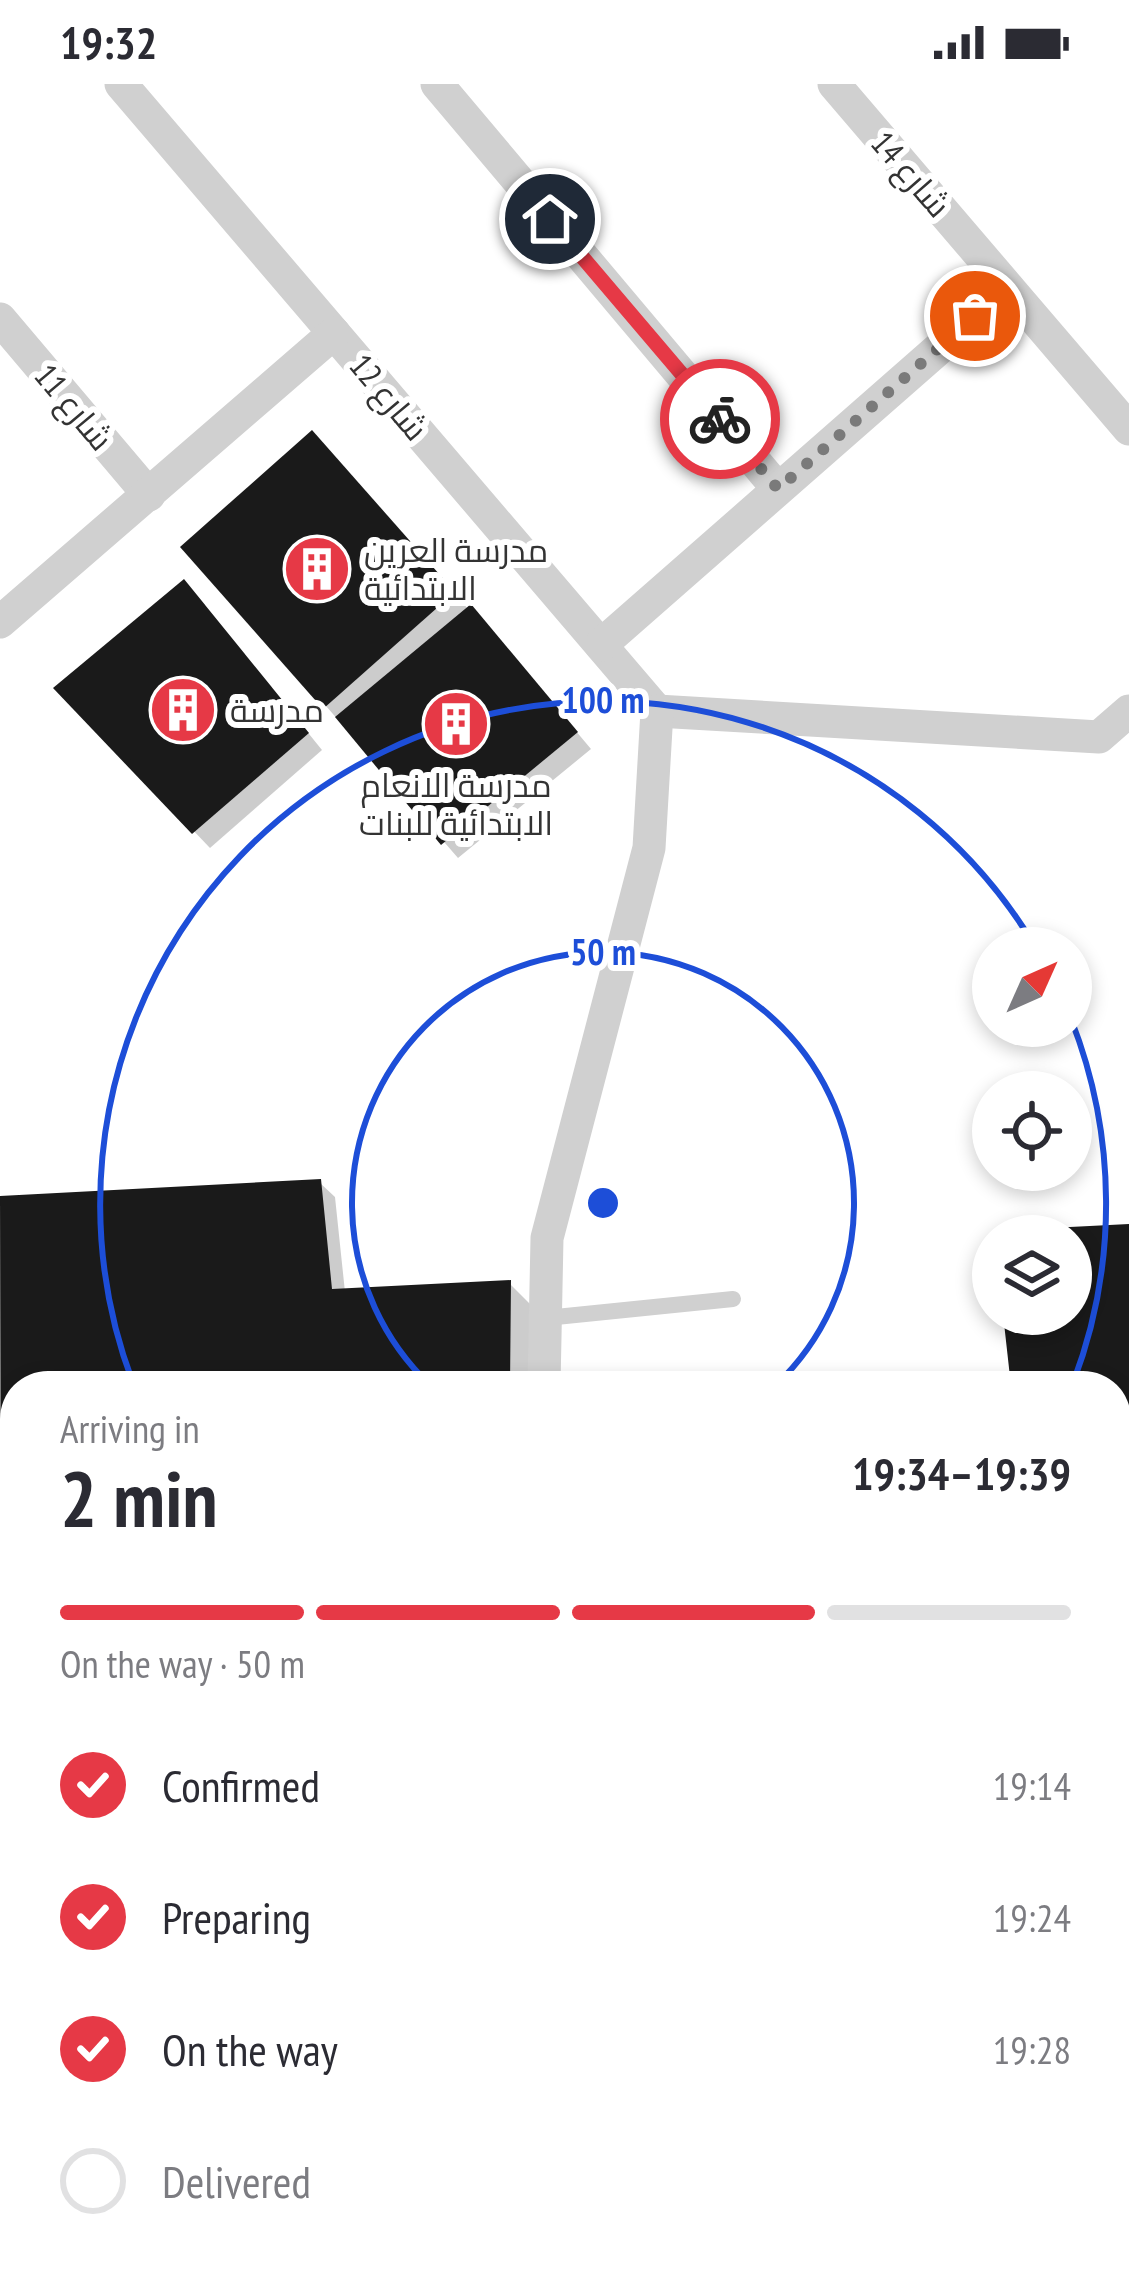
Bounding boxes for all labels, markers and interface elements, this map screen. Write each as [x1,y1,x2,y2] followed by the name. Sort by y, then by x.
[60,13,157,71] text: 19:32
[861,122,961,227] street label: شارع 14
[499,168,601,270] pin
[517,186,583,252] icon: home
[924,265,1026,367] pin
[942,283,1008,349] icon: bag
[339,344,438,450] street label: شارع 12
[24,354,123,460] street label: شارع 11
[660,359,780,479] courier
[687,386,753,452] icon: bike
[364,528,548,609] place label: مدرسة العرين الابتدائية
[282,534,352,604] building icon: مدرسة العرين الابتدائية
[148,675,218,745] building icon: مدرسة
[562,676,644,723] text: 100 m
[230,688,324,731] place label: مدرسة
[421,689,491,759] building icon: مدرسة الانعام الابتدائية للبنات
[359,763,553,844] place label: مدرسة الانعام الابتدائية للبنات
[972,927,1092,1047] north arrow
[972,927,1092,1335] map controls
[570,928,636,975] text: 50 m
[972,1071,1092,1191] button: locate
[582,1182,624,1224] centre of rings
[972,1215,1092,1335] button: layers
[60,1403,200,1454] text: Arriving in
[852,1444,1071,1502] text: 19:34–19:39
[60,1448,218,1549] text: 2 min
[60,1638,305,1689] text: On the way · 50 m
[60,1752,126,1818] icon: check
[162,1756,320,1814] text: Confirmed
[993,1760,1071,1811] text: 19:14
[60,1884,126,1950] icon: check
[162,1888,311,1946] text: Preparing
[993,1892,1071,1943] text: 19:24
[60,2016,126,2082] icon: check
[162,2020,338,2078] text: On the way
[993,2024,1071,2075] text: 19:28
[162,2152,311,2210] text: Delivered

